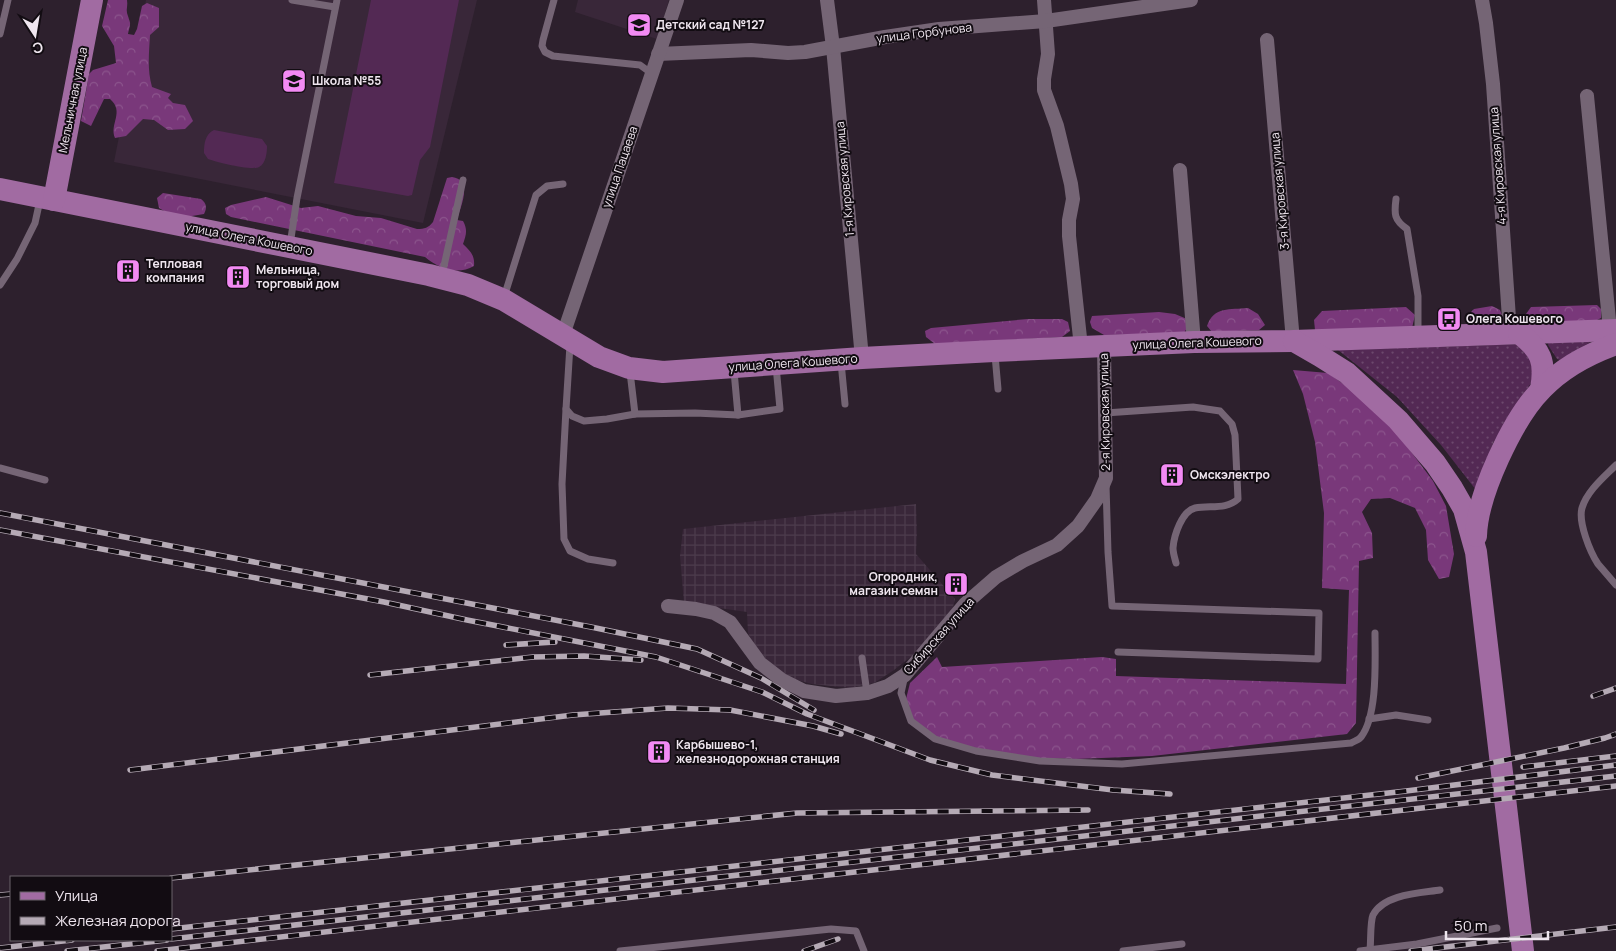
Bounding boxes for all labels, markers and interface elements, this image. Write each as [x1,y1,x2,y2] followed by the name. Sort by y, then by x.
[10,10,60,60] north arrow
[626,12,652,38] school or university icon: Детский сад №127
[656,16,765,33] place label: Детский сад №127
[875,18,973,47] street label: улица Горбунова
[31,38,45,59] text: С
[54,46,91,154] street label: Мельничная улица
[281,68,307,94] school or university icon: Школа №55
[312,72,381,89] place label: Школа №55
[1485,107,1510,225] street label: 4-я Кировская улица
[831,121,858,237] street label: 1-я Кировская улица
[598,124,641,210] street label: улица Пацаева
[1266,132,1293,250] street label: 3-я Кировская улица
[184,218,314,259] street label: улица Олега Кошевого
[146,255,204,286] place label: Тепловая компания
[115,258,141,284] building icon: Тепловая компания
[256,261,339,292] place label: Мельница, торговый дом
[225,264,251,290] building icon: Мельница, торговый дом
[1436,306,1462,332] bus stop icon: Олега Кошевого
[1466,310,1563,327] place label: Олега Кошевого
[1132,332,1262,353] street label: улица Олега Кошевого
[728,350,858,375] street label: улица Олега Кошевого
[1095,353,1114,471] street label: 2-я Кировская улица
[1159,462,1185,488] building icon: Омскэлектро
[1190,466,1270,483] place label: Омскэлектро
[849,568,938,599] place label: Огородник, магазин семян
[943,571,969,597] building icon: Огородник, магазин семян
[899,593,978,678] street label: Сибирская улица
[676,736,840,767] place label: Карбышево-1, железнодорожная станция
[646,739,672,765] building icon: Карбышево-1, железнодорожная станция
[10,876,172,941] legend
[55,885,98,906] text: Улица
[1446,908,1548,940] scale bar
[55,910,180,931] text: Железная дорога
[1454,915,1488,936] text: 50 m

